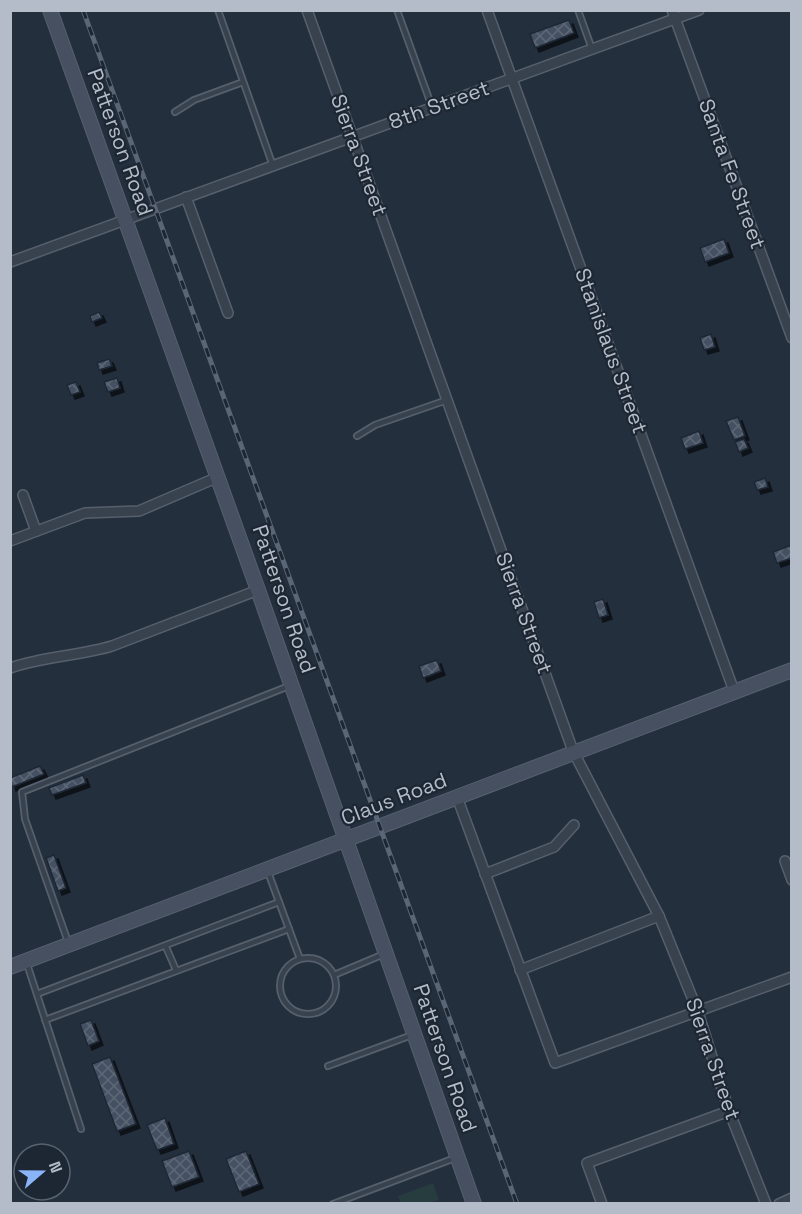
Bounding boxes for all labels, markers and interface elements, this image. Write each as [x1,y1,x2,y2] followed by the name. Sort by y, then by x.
[81,64,160,219] street label: Patterson Road
[385,74,493,135] street label: 8th Street
[325,90,394,219] street label: Sierra Street
[693,95,772,253] street label: Santa Fe Street
[569,264,654,437] street label: Stanislaus Street
[246,521,322,676] street label: Patterson Road
[490,548,559,677] street label: Sierra Street
[337,766,451,831] street label: Claus Road
[407,980,483,1135] street label: Patterson Road
[680,994,747,1124] street label: Sierra Street
[12,1142,72,1202] north arrow
[44,1158,67,1176] text: N

